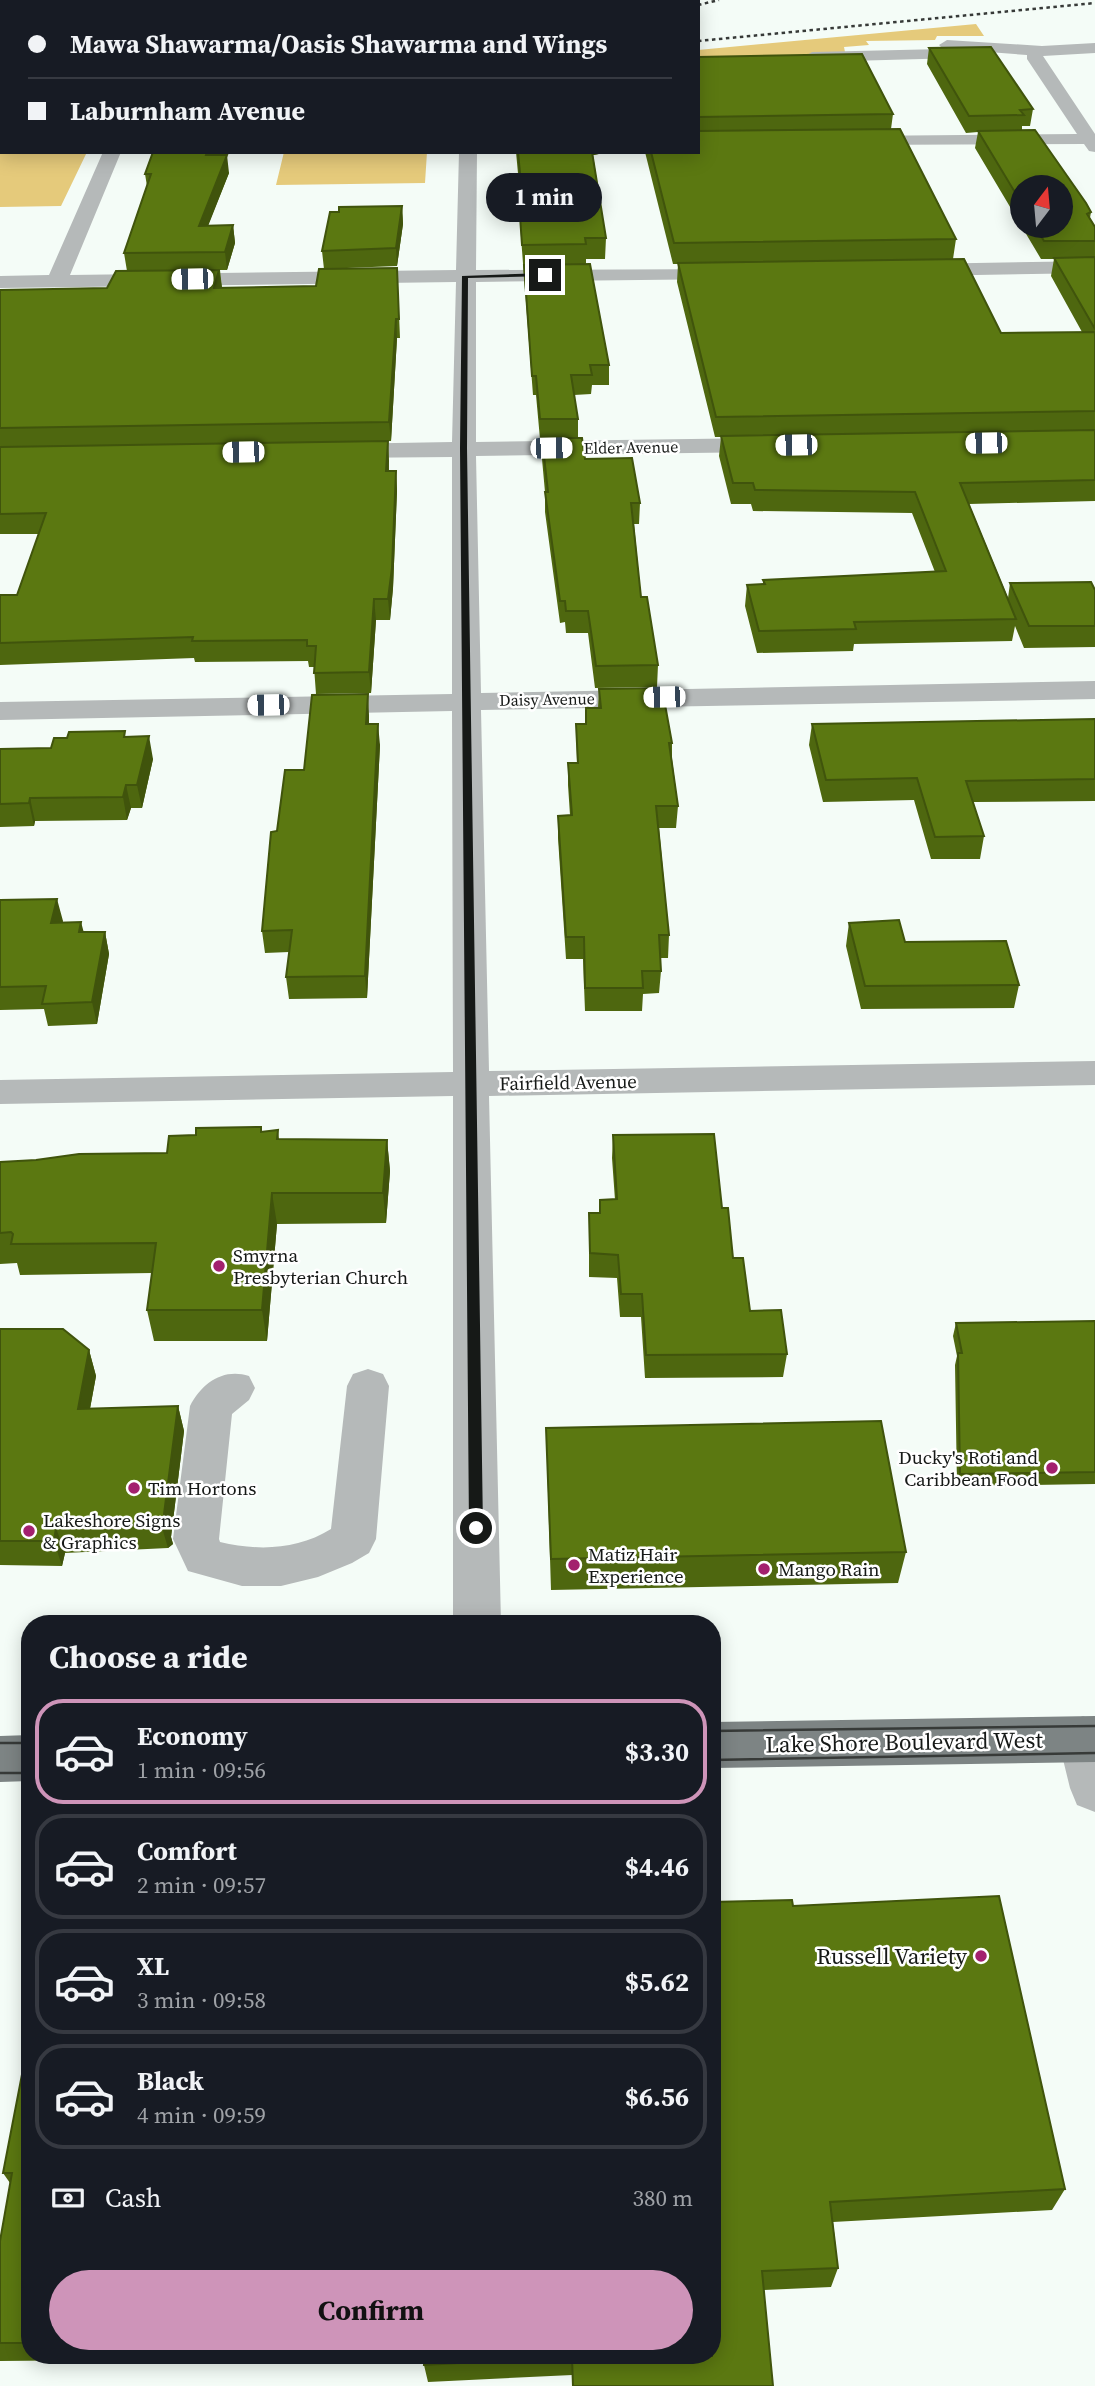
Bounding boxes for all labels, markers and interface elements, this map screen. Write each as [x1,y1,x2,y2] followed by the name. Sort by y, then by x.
[70,26,607,62] text: Mawa Shawarma/Oasis Shawarma and Wings
[70,93,305,129] text: Laburnham Avenue
[487,174,603,222] callout: 1 min
[1010,175,1073,238] north arrow
[1010,175,1073,238] map controls
[514,181,574,213] text: 1 min
[529,259,561,291] route end
[171,268,214,290] car
[965,432,1008,454] car
[775,434,818,456] car
[583,435,679,459] street label: Elder Avenue
[530,437,573,459] car
[222,441,265,463] car
[643,686,686,708] car
[499,687,595,711] street label: Daisy Avenue
[247,694,290,716] car
[499,1068,637,1096] street label: Fairfield Avenue
[233,1242,408,1290] place label: Smyrna Presbyterian Church
[211,1258,227,1274] marker: Smyrna Presbyterian Church
[898,1444,1038,1492] place label: Ducky's Roti and Caribbean Food
[1044,1460,1060,1476] marker: Ducky's Roti and Caribbean Food
[148,1475,256,1501] place label: Tim Hortons
[126,1480,142,1496] marker: Tim Hortons
[43,1507,181,1555] place label: Lakeshore Signs & Graphics
[460,1512,492,1544] route start
[21,1523,37,1539] marker: Lakeshore Signs & Graphics
[588,1541,684,1589] place label: Matiz Hair Experience
[778,1556,880,1582] place label: Mango Rain
[566,1557,582,1573] marker: Matiz Hair Experience
[756,1561,772,1577] marker: Mango Rain
[49,1635,248,1679] text: Choose a ride
[137,1718,248,1754] text: Economy
[53,1720,116,1783] icon: car
[765,1724,1044,1760] street label: Lake Shore Boulevard West
[625,1734,689,1770] text: $3.30
[137,1754,266,1786] text: 1 min · 09:56
[137,1833,237,1869] text: Comfort
[53,1835,116,1898] icon: car
[625,1849,689,1885] text: $4.46
[137,1869,266,1901] text: 2 min · 09:57
[816,1940,967,1972] place label: Russell Variety
[137,1948,169,1984] text: XL
[973,1948,989,1964] marker: Russell Variety
[53,1950,116,2013] icon: car
[625,1964,689,2000] text: $5.62
[137,1984,266,2016] text: 3 min · 09:58
[137,2063,204,2099] text: Black
[53,2065,116,2128] icon: car
[625,2079,689,2115] text: $6.56
[137,2099,266,2131] text: 4 min · 09:59
[49,2179,87,2217] icon: cash
[105,2180,161,2216] text: Cash
[632,2182,693,2214] text: 380 m
[49,2270,693,2350] button: Confirm

